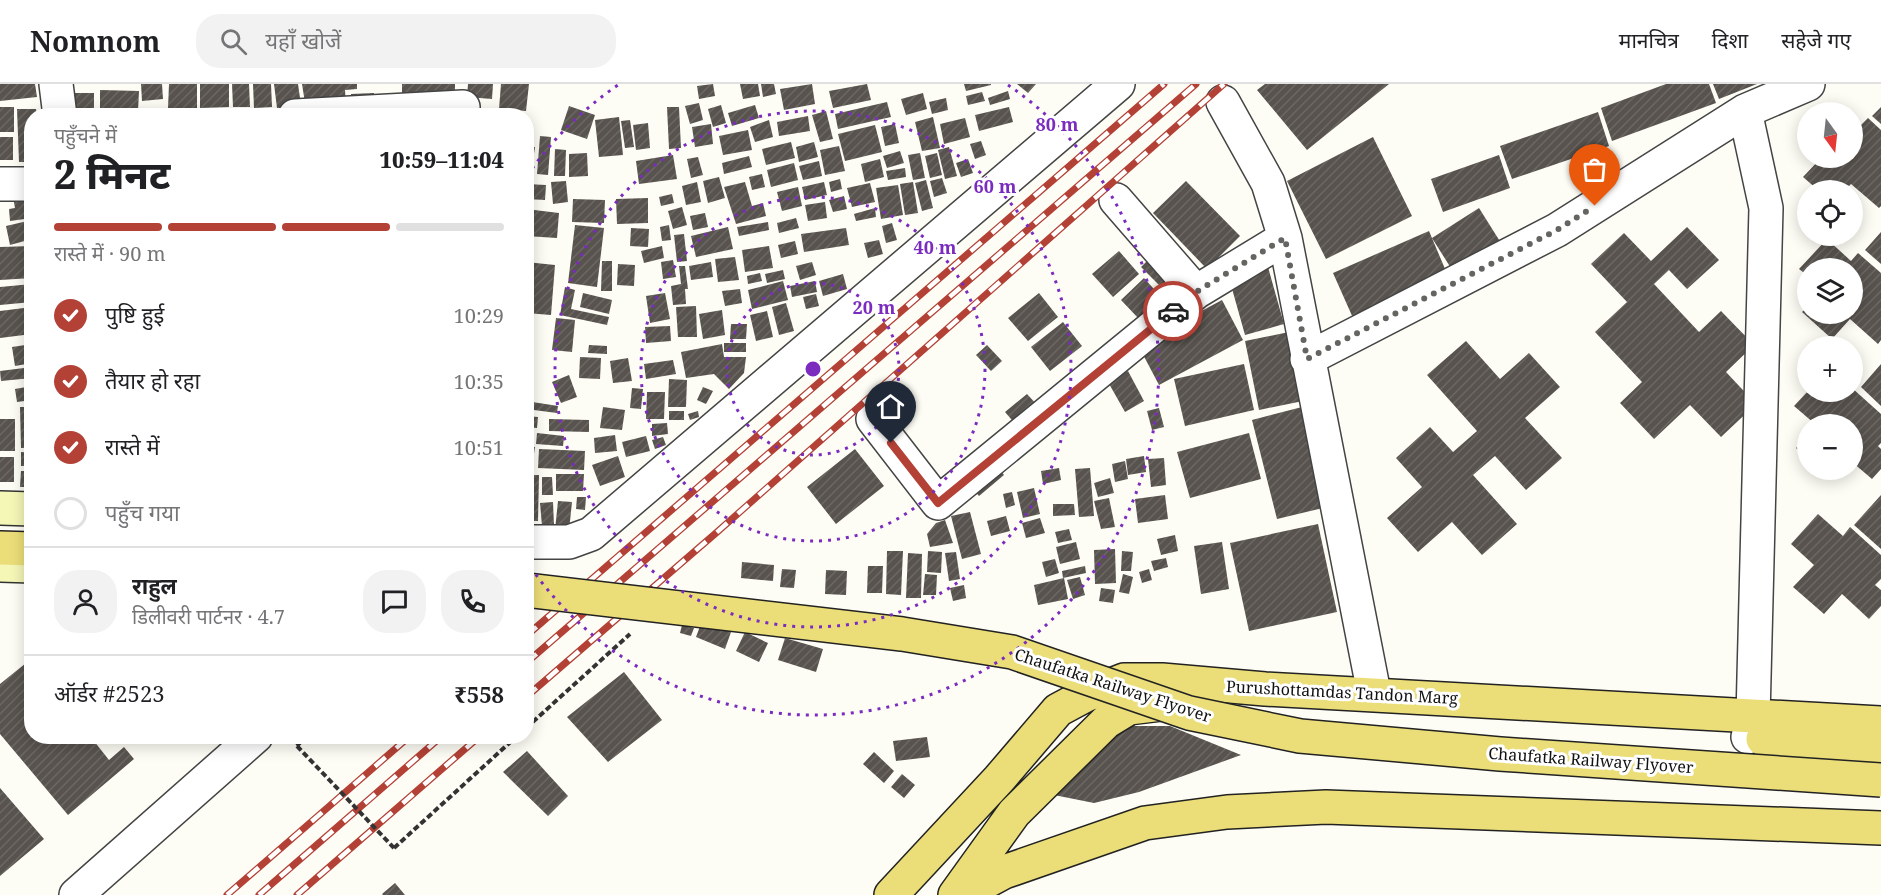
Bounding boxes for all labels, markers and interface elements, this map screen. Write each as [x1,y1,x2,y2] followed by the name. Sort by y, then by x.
[196,14,616,68] search box
[30,22,160,60] text: Nomnom
[217,25,250,58] icon: search
[265,25,341,55] text: यहाँ खोजें
[1619,26,1679,54] text: मानचित्र
[1712,26,1748,54] text: दिशा
[1781,26,1851,54] text: सहेजे गए
[1797,102,1863,168] north arrow
[1797,102,1863,480] map controls
[1036,112,1079,136] text: 80 m
[54,122,117,149] text: पहुँचने में
[380,144,504,174] text: 10:59–11:04
[1569,144,1620,206] pin
[54,147,170,200] text: 2 मिनट
[1578,153,1611,186] icon: bag
[974,174,1017,198] text: 60 m
[1797,180,1863,246] button: locate
[914,235,957,259] text: 40 m
[54,240,166,267] text: रास्ते में · 90 m
[1797,258,1863,324] button: layers
[1143,281,1203,341] courier
[853,295,896,319] text: 20 m
[1157,295,1190,328] icon: car
[54,299,87,332] icon: check
[105,299,164,329] text: पुष्टि हुई
[454,302,504,329] text: 10:29
[1797,336,1863,402] button: +
[803,359,823,379] centre of rings
[54,365,87,398] icon: check
[105,365,200,395] text: तैयार हो रहा
[454,368,504,395] text: 10:35
[865,381,916,443] pin
[874,390,907,423] icon: home
[1797,414,1863,480] button: −
[54,431,87,464] icon: check
[105,431,160,461] text: रास्ते में
[454,434,504,461] text: 10:51
[105,497,180,527] text: पहुँच गया
[54,570,117,633] button: person
[132,570,177,600] text: राहुल
[363,570,426,633] button: chat
[441,570,504,633] button: phone
[132,603,285,630] text: डिलीवरी पार्टनर · 4.7
[1012,643,1215,727] street label: Chaufatka Railway Flyover
[1226,675,1459,709] street label: Purushottamdas Tandon Marg
[54,678,164,708] text: ऑर्डर #2523
[454,679,504,709] text: ₹558
[1488,742,1695,778] street label: Chaufatka Railway Flyover

